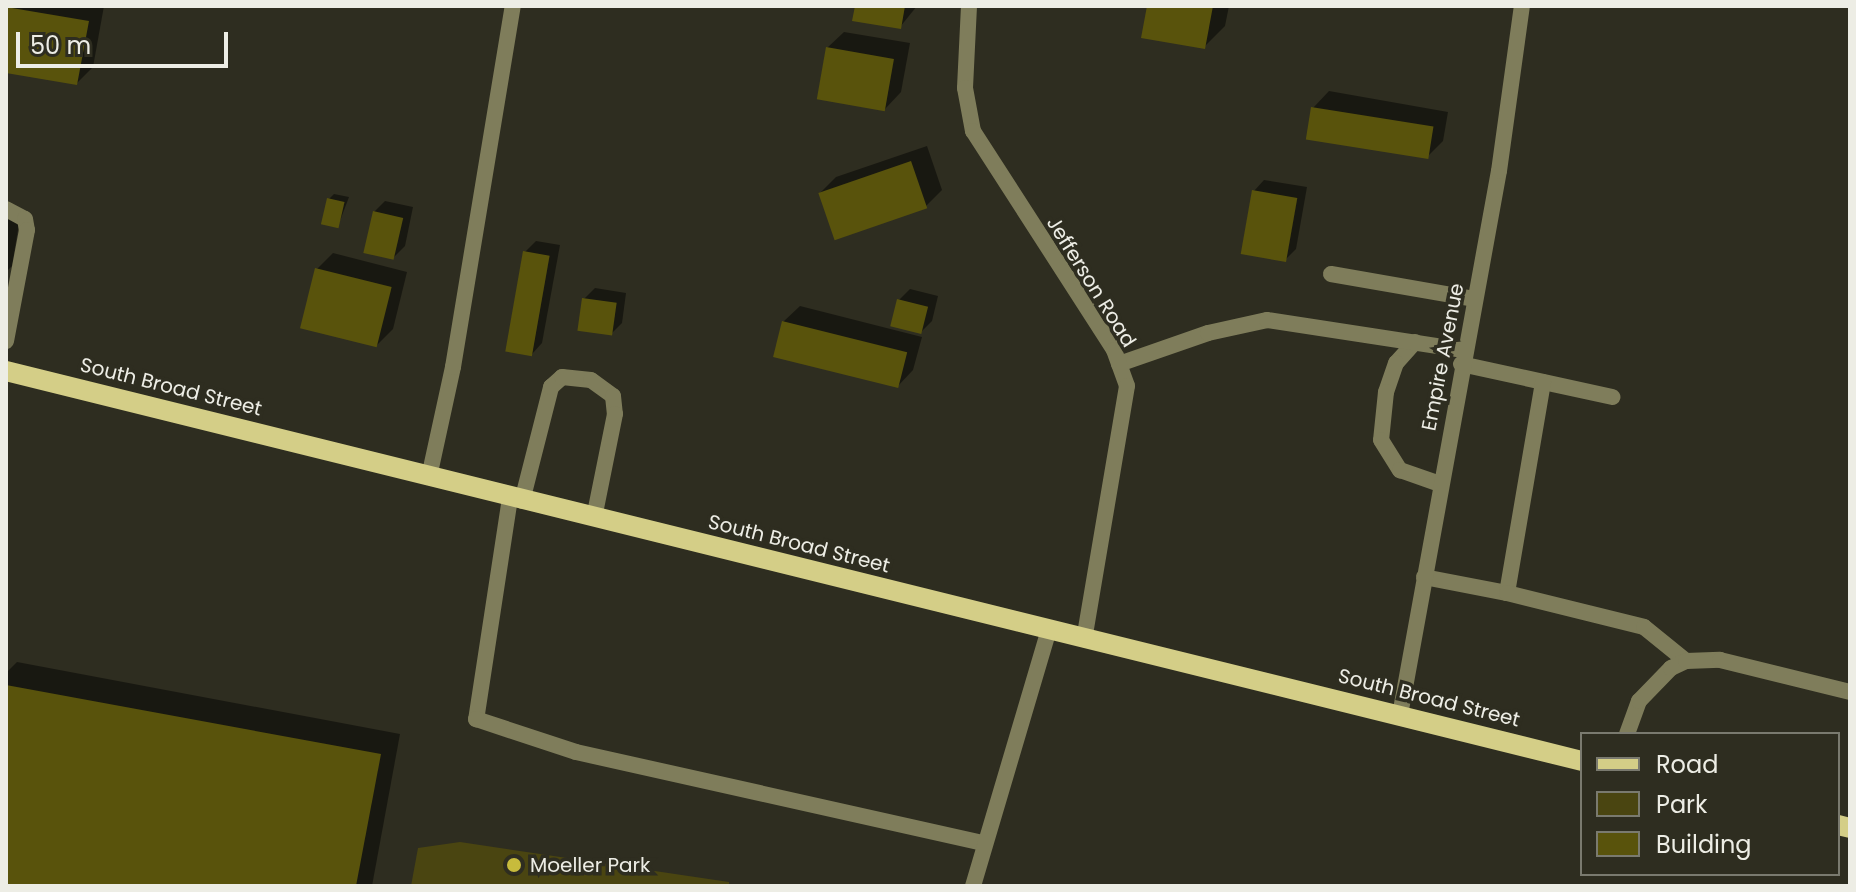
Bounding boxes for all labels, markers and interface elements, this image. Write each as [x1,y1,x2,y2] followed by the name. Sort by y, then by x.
[20,16,232,66] scale bar
[30,29,91,62] text: 50 m
[1041,212,1141,352] street label: Jefferson Road
[1417,281,1469,433] street label: Empire Avenue
[78,353,264,421] street label: South Broad Street
[706,510,892,578] street label: South Broad Street
[1336,664,1522,732] street label: South Broad Street
[1580,732,1840,876] legend
[1656,748,1718,781] text: Road
[1656,788,1707,821] text: Park
[1656,828,1752,861] text: Building
[530,853,650,877] place label: Moeller Park
[505,856,523,874] marker: Moeller Park

